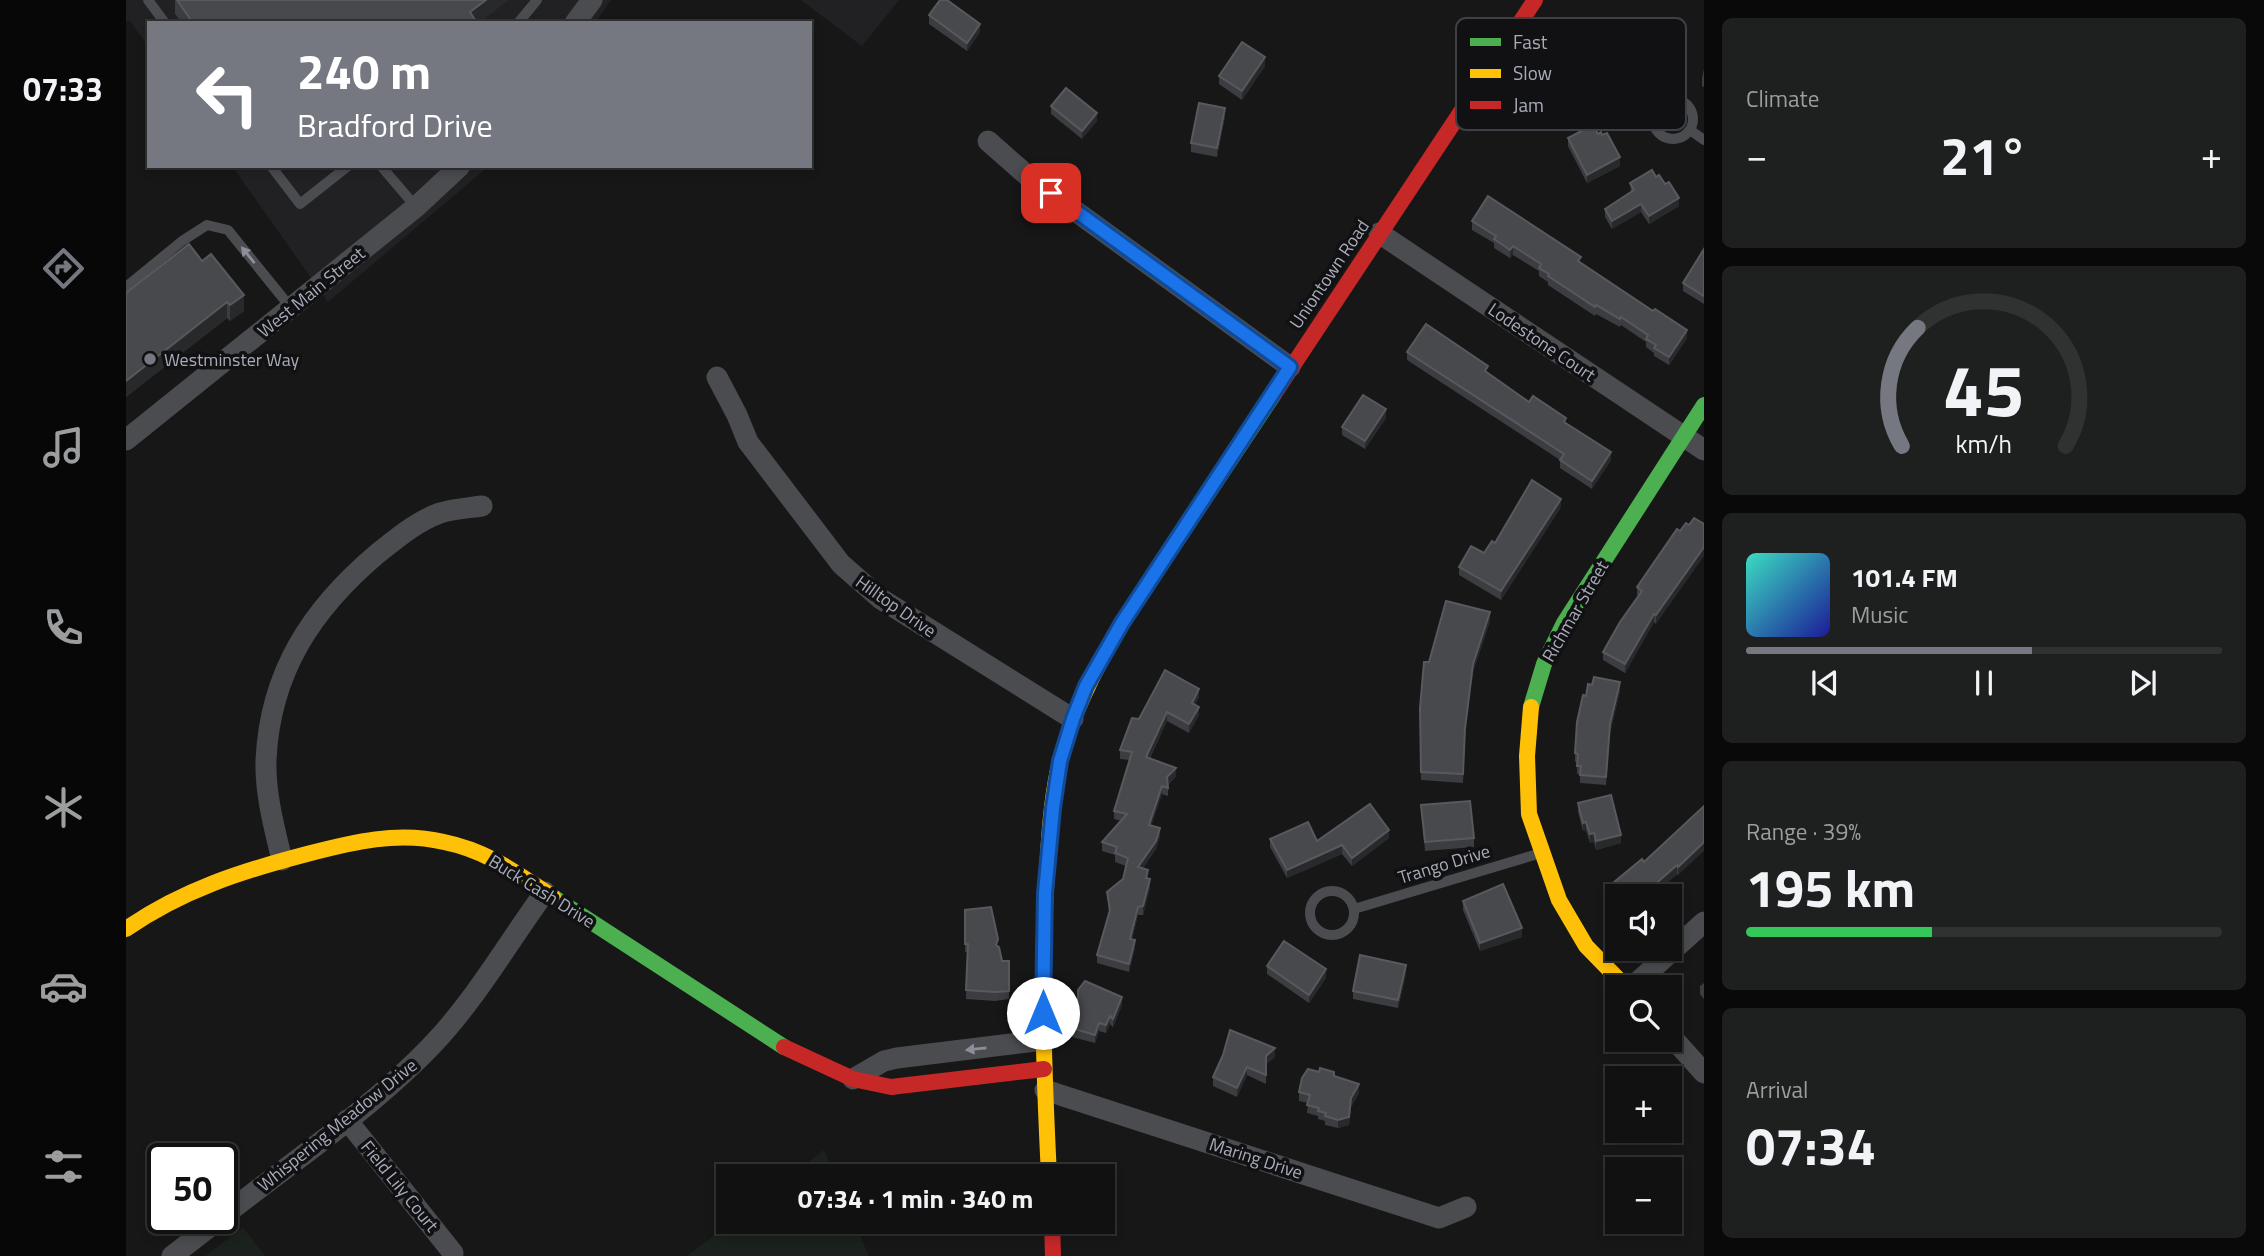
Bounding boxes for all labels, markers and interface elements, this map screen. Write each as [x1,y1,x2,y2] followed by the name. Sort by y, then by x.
[1456,18,1686,130] legend
[1513,27,1548,56] text: Fast
[297,33,431,108] text: 240 m
[182,49,273,140] icon: left
[1513,58,1552,87] text: Slow
[23,65,103,113] text: 07:33
[1746,81,1819,116] text: Climate
[1513,90,1544,119] text: Jam
[297,101,493,149] text: Bradford Drive
[1940,116,2028,195] text: 21°
[1746,126,1767,184] text: −
[2201,126,2222,184] text: +
[1021,163,1081,223] pin
[1032,174,1070,212] icon: arrive
[1282,214,1376,334] street label: Uniontown Road
[251,240,371,344] street label: West Main Street
[39,244,88,293] icon: directions
[241,246,256,263] one-way arrow
[1483,296,1602,388] street label: Lodestone Court
[1943,335,2025,445] text: 45
[164,346,300,373] place label: Westminster Way
[142,351,158,367] marker: Westminster Way
[39,423,88,472] icon: music
[1956,425,2012,463] text: km/h
[1535,555,1615,667] street label: Richmar Street
[1851,558,1958,597] text: 101.4 FM
[850,568,942,644] street label: Hilltop Drive
[1851,597,1908,632] text: Music
[39,603,88,652] icon: phone
[1806,664,1844,702] icon: previous
[1965,664,2003,702] icon: pause
[2124,664,2162,702] icon: next
[39,783,88,832] icon: climate
[1746,814,1861,849] text: Range · 39%
[1395,837,1493,891] street label: Trango Drive
[483,847,601,935] street label: Buck Cash Drive
[1746,848,1915,927] text: 195 km
[1605,884,1682,1234] map controls
[1605,884,1682,961] button: sound
[39,962,88,1011] icon: car
[1605,975,1682,1052] button: search
[1006,976,1080,1050] position arrow
[965,1043,987,1054] one-way arrow
[251,1052,423,1198] street label: Whispering Meadow Drive
[1605,1066,1682,1143] button: +
[1746,1072,1808,1107] text: Arrival
[1746,1106,1876,1185] text: 07:34
[1206,1130,1306,1186] street label: Maring Drive
[355,1134,446,1238] street label: Field Lily Court
[39,1142,88,1191] icon: filters
[147,1143,238,1234] speed limit sign: 50
[1605,1157,1682,1234] button: −
[798,1179,1033,1218] text: 07:34 · 1 min · 340 m

